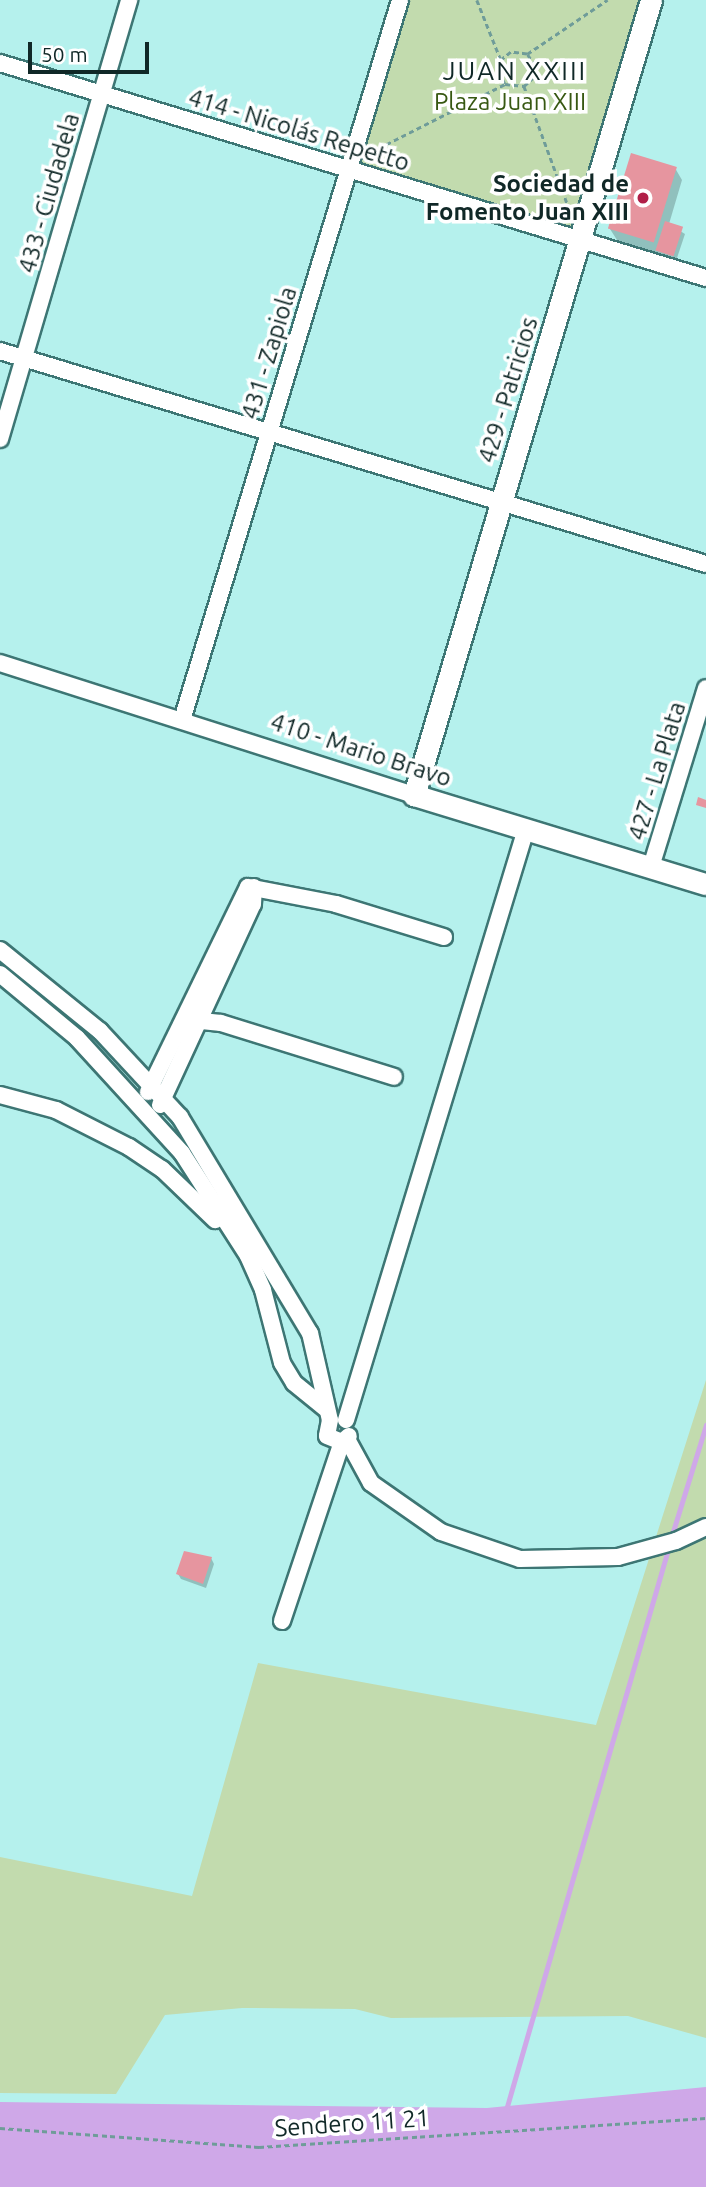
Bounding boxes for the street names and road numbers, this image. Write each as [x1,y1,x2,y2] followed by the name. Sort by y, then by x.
[185,83,413,177] street label: 414 - Nicolás Repetto
[12,110,86,276] street label: 433 - Ciudadela
[235,283,303,423] street label: 431 - Zapiola
[472,314,544,466] street label: 429 - Patricios
[622,698,692,844] street label: 427 - La Plata
[267,707,455,793] street label: 410 - Mario Bravo
[274,2103,430,2143] street label: Sendero 11 21

